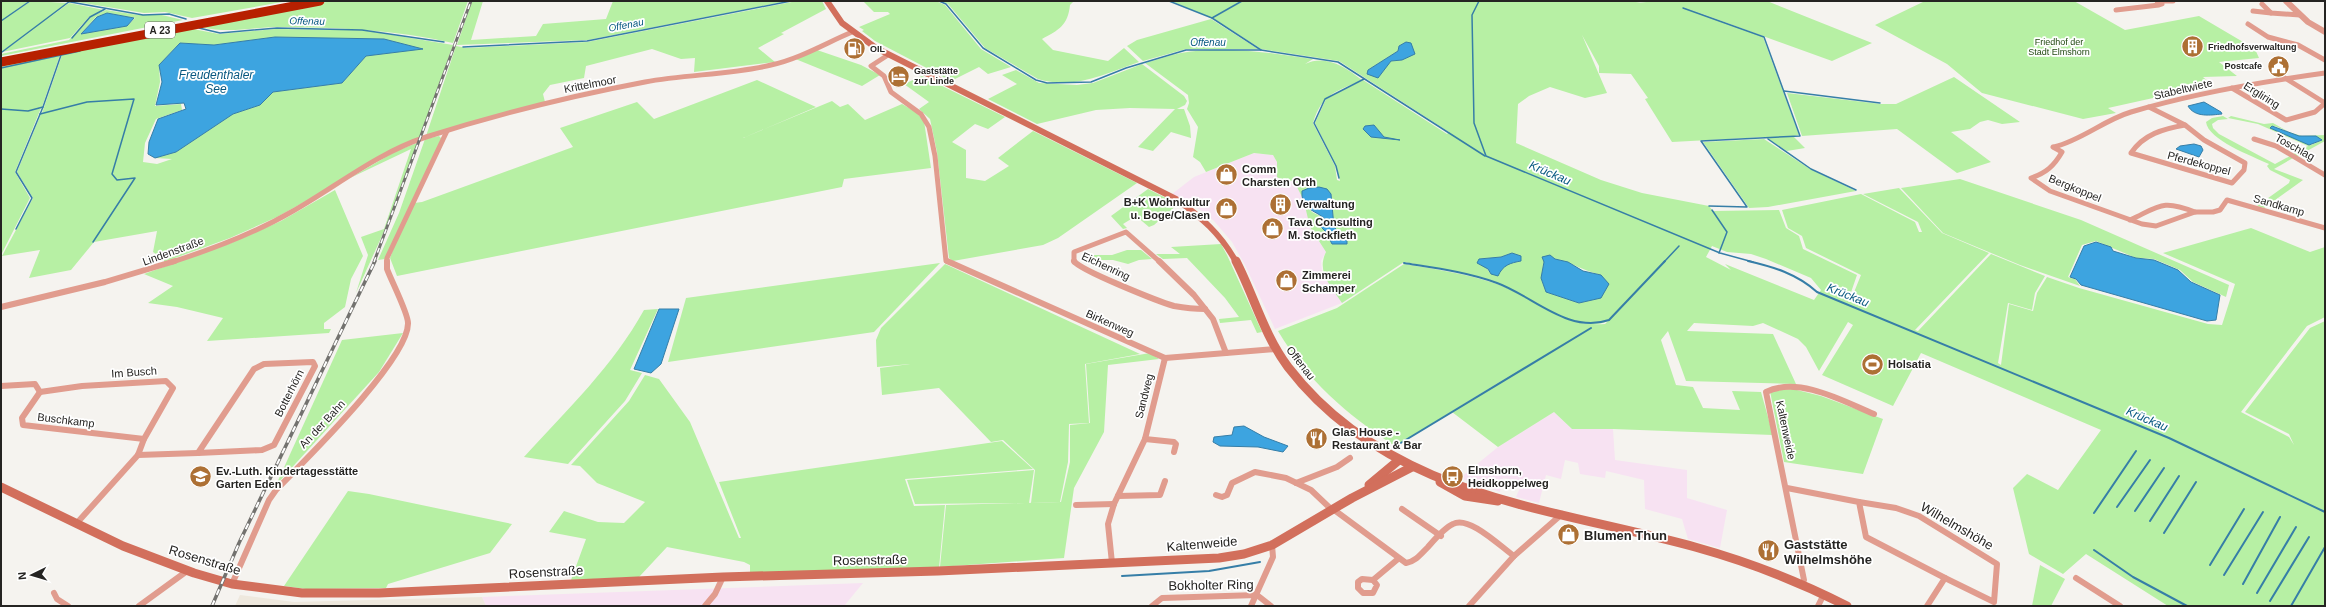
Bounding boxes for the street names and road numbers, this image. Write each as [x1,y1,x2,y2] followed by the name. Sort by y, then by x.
[145,22,175,38] road number: A 23
[563,73,618,95] street label: Krittelmoor
[2152,76,2214,102] street label: Stabeltwiete
[2242,79,2282,111] street label: Ergliring
[2273,131,2317,163] street label: Toschlag
[2166,149,2232,177] street label: Pferdekoppel
[2047,172,2103,204] street label: Bergkoppel
[2252,192,2306,218] street label: Sandkamp
[141,234,205,268] street label: Lindenstraße
[1080,250,1132,282] street label: Eichenring
[1084,307,1136,339] street label: Birkenweg
[1284,344,1318,382] street label: Offenau
[111,364,157,380] street label: Im Busch
[272,367,306,419] street label: Botterhörn
[1133,372,1155,420] street label: Sandweg
[297,398,347,450] street label: An der Bahn
[1774,399,1798,461] street label: Kaltenweide
[37,411,95,429] street label: Buschkamp
[1918,499,1996,553] street label: Wilhelmshöhe
[1166,533,1238,555] street label: Kaltenweide
[167,542,243,578] street label: Rosenstraße
[833,552,907,568] street label: Rosenstraße
[508,563,584,581] street label: Rosenstraße
[1168,577,1254,593] street label: Bokholter Ring

